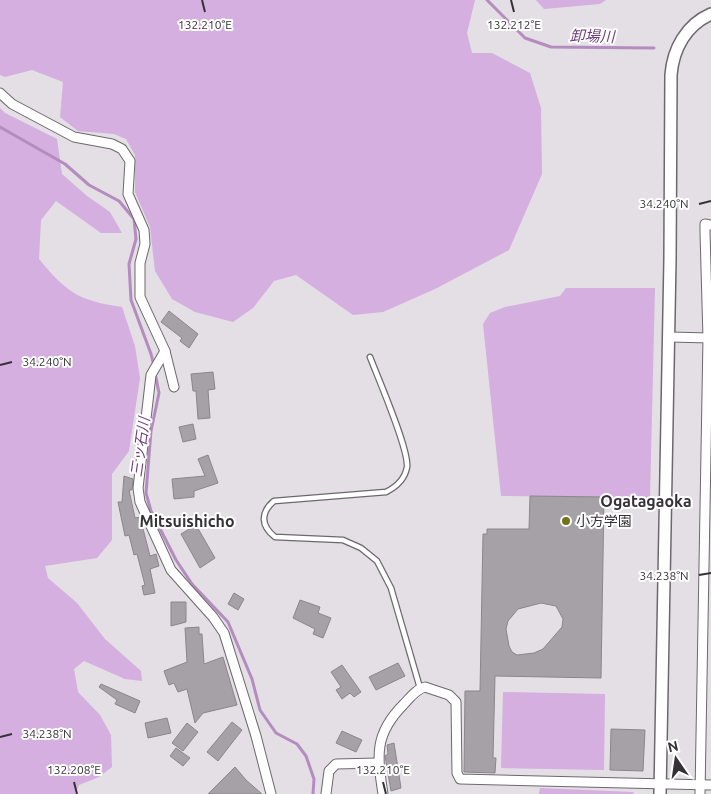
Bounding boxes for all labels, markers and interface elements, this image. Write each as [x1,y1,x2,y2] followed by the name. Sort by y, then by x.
[178,18,232,31] text: 132.210°E
[487,18,541,31] text: 132.212°E
[569,27,617,45] water label: 卸場川
[639,197,689,210] text: 34.240°N
[22,355,72,368] text: 34.240°N
[127,414,153,478] water label: 三ッ石川
[600,492,692,510] district label: Ogatagaoka
[139,512,235,530] district label: Mitsuishicho
[576,513,632,529] place label: 小方学園
[560,515,572,527] marker: 小方学園
[639,569,689,582] text: 34.238°N
[22,727,72,740] text: 34.238°N
[651,734,701,784] north arrow
[666,737,680,755] text: N
[47,763,101,776] text: 132.208°E
[356,763,410,776] text: 132.210°E

